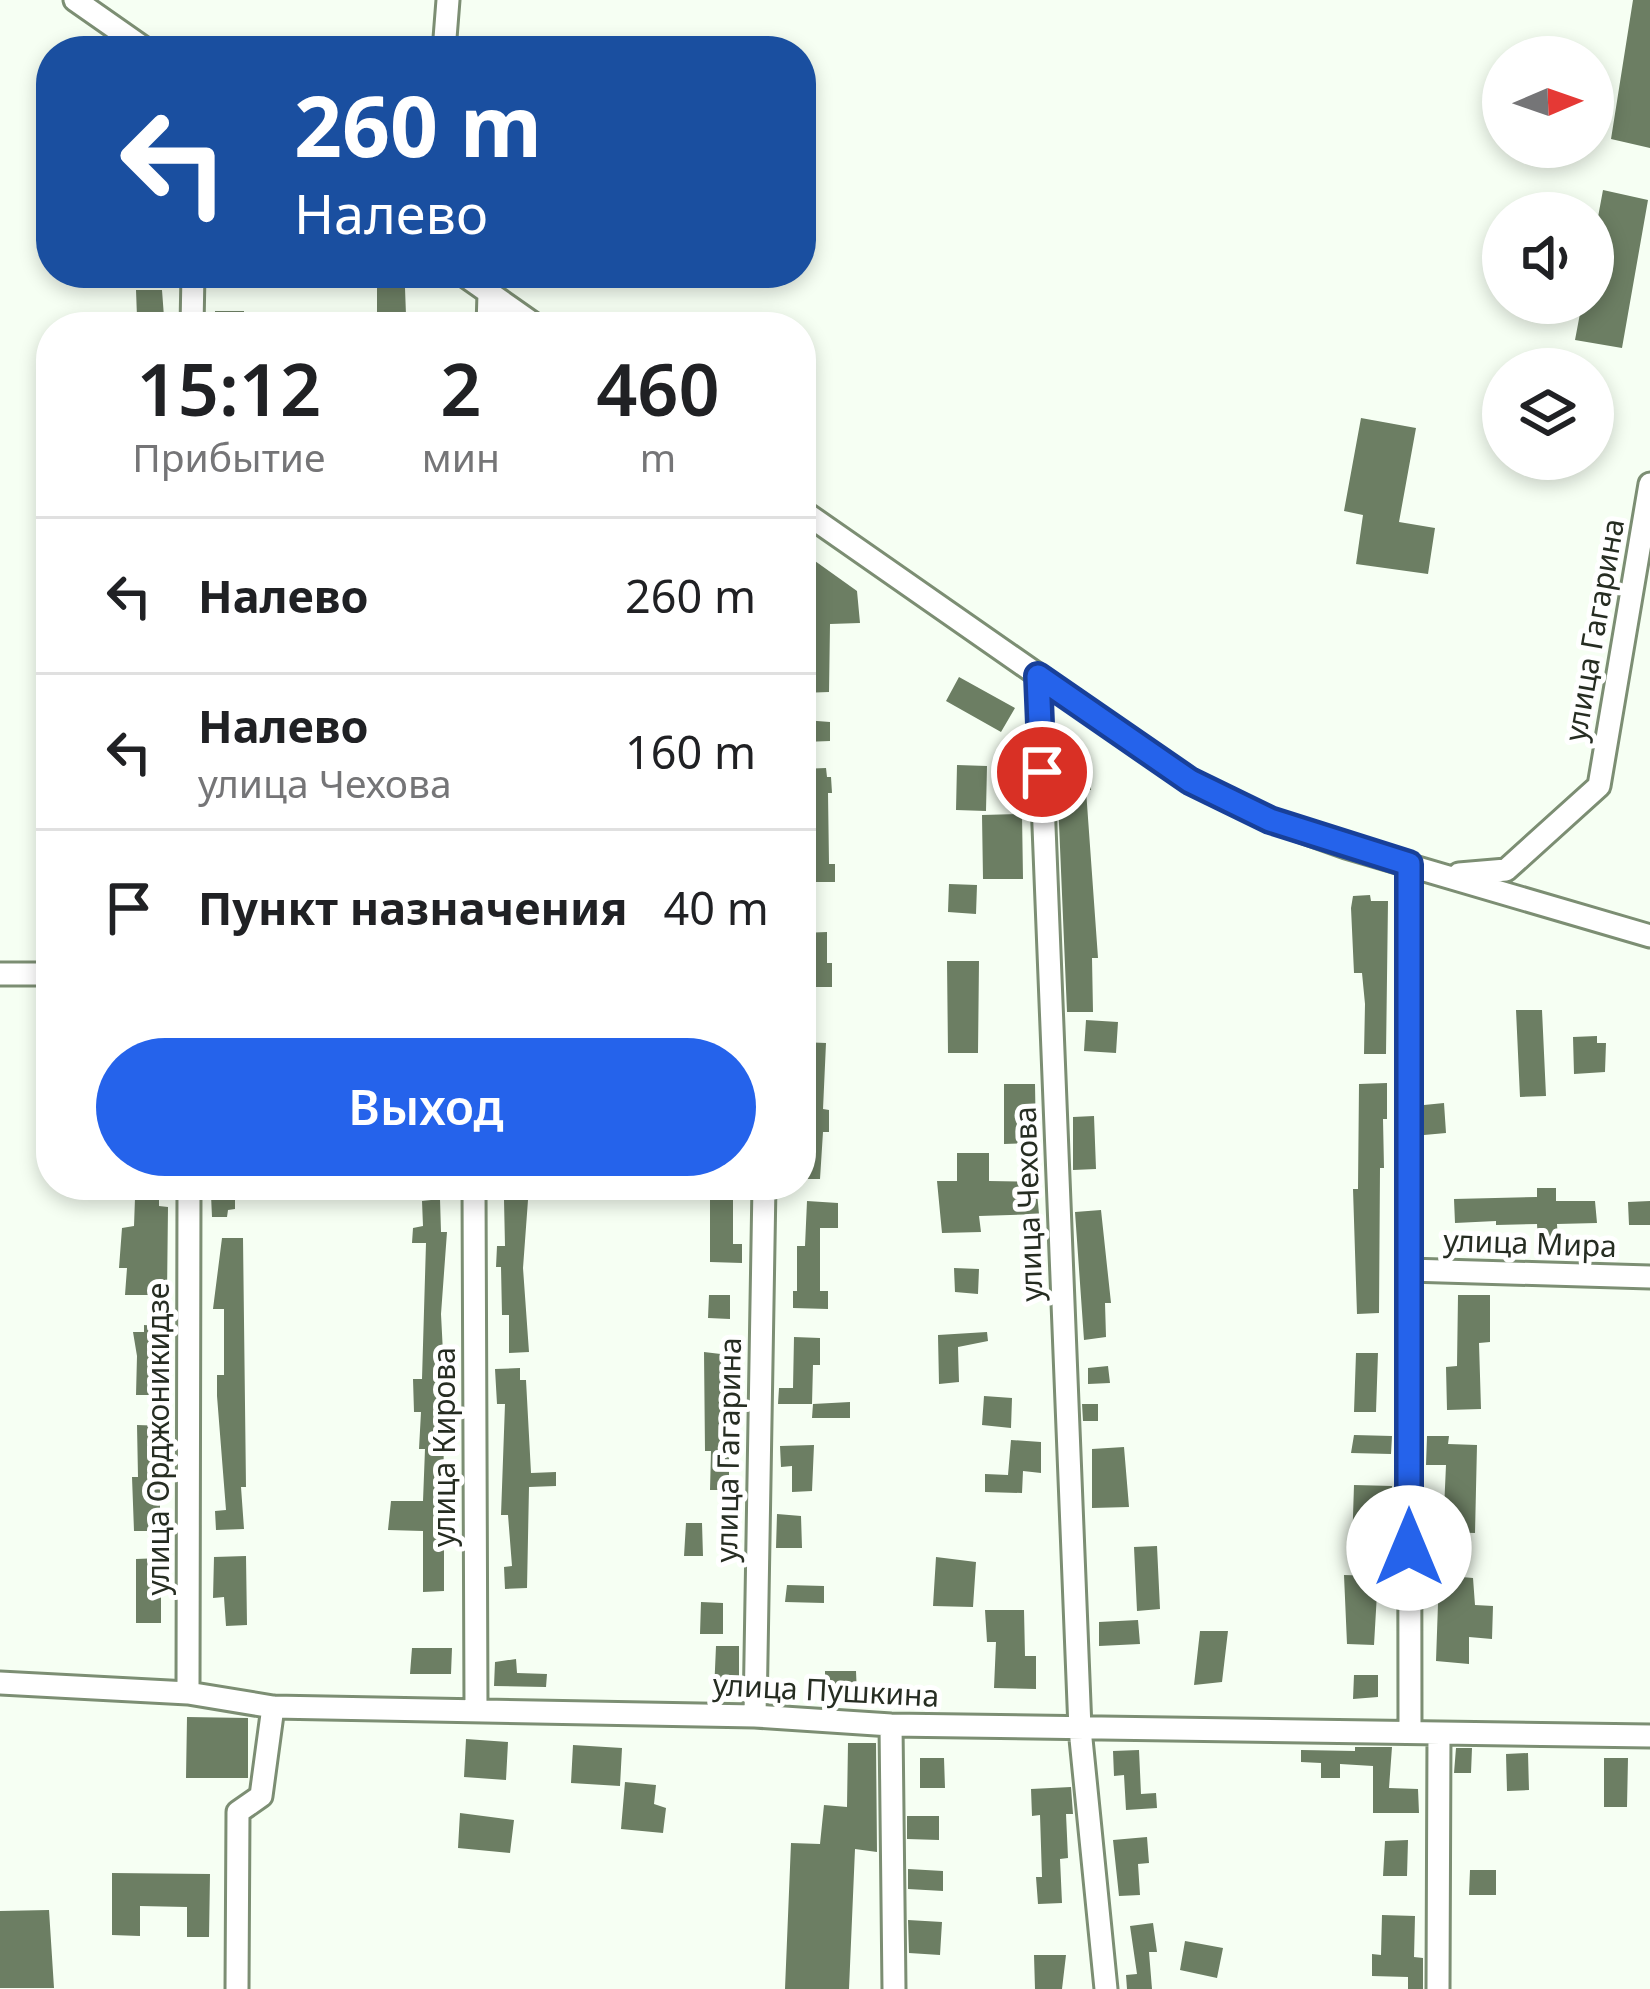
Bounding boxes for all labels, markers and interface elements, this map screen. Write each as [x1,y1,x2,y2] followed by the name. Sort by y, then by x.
[1482,36,1614,168] north arrow
[1482,36,1614,480] map controls
[294,67,542,182] text: 260 m
[96,84,252,240] icon: left
[294,176,488,250] text: Налево
[1482,192,1614,324] button: sound
[137,339,321,437] text: 15:12
[440,339,481,437] text: 2
[596,339,720,437] text: 460
[1482,348,1614,480] button: layers
[132,430,326,483] text: Прибытие
[422,430,500,483] text: мин
[640,430,676,483] text: m
[1554,515,1633,744] street label: улица Гагарина
[96,563,162,629] icon: left
[198,565,369,626] text: Налево
[625,565,756,626] text: 260 m
[198,695,369,756] text: Налево
[96,719,162,785] icon: left
[625,721,756,782] text: 160 m
[991,721,1093,823] pin
[1009,739,1075,805] icon: arrive
[198,756,452,809] text: улица Чехова
[96,875,162,941] icon: arrive
[198,877,628,938] text: Пункт назначения
[664,877,769,938] text: 40 m
[96,1038,756,1176] button: Выход
[1004,1106,1051,1302] street label: улица Чехова
[1443,1219,1618,1266] street label: улица Мира
[137,1283,178,1595] street label: улица Орджоникидзе
[705,1337,750,1563] street label: улица Гагарина
[423,1347,464,1547] street label: улица Кирова
[1346,1485,1472,1611] position arrow
[712,1663,940,1716] street label: улица Пушкина

